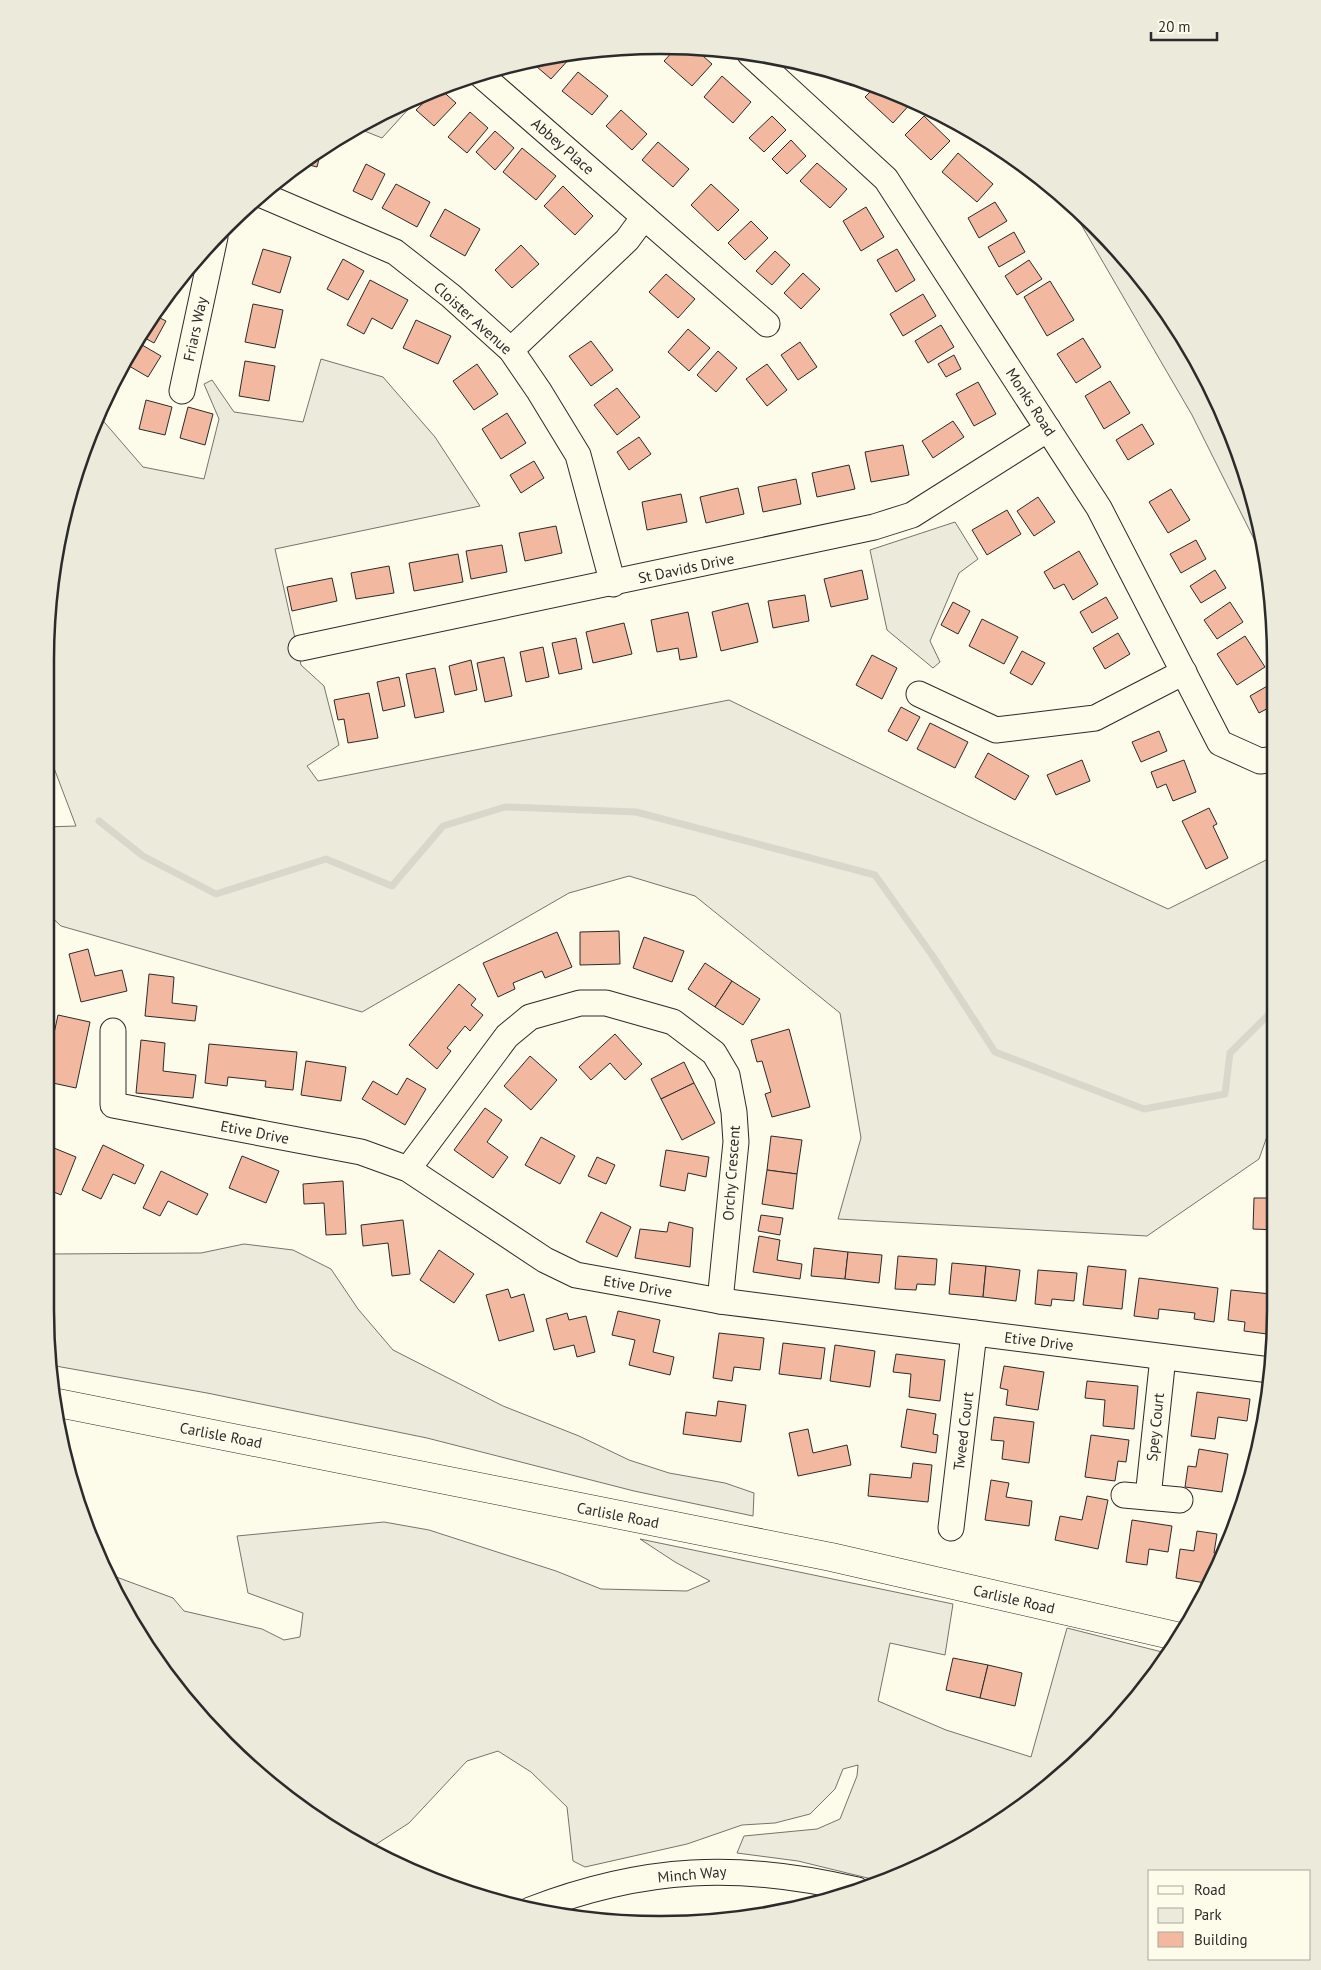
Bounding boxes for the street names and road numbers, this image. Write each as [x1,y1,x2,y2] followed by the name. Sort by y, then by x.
[528,114,598,178] street label: Abbey Place
[430,278,516,358] street label: Cloister Avenue
[179,295,211,363] street label: Friars Way
[1002,364,1060,440] street label: Monks Road
[636,549,736,587] street label: St Davids Drive
[219,1116,291,1148] street label: Etive Drive
[718,1125,744,1221] street label: Orchy Crescent
[602,1271,674,1301] street label: Etive Drive
[1003,1327,1075,1355] street label: Etive Drive
[949,1391,977,1471] street label: Tweed Court
[1142,1392,1168,1462] street label: Spey Court
[178,1418,264,1452] street label: Carlisle Road
[575,1498,661,1532] street label: Carlisle Road
[971,1580,1057,1618] street label: Carlisle Road
[657,1862,727,1886] street label: Minch Way

